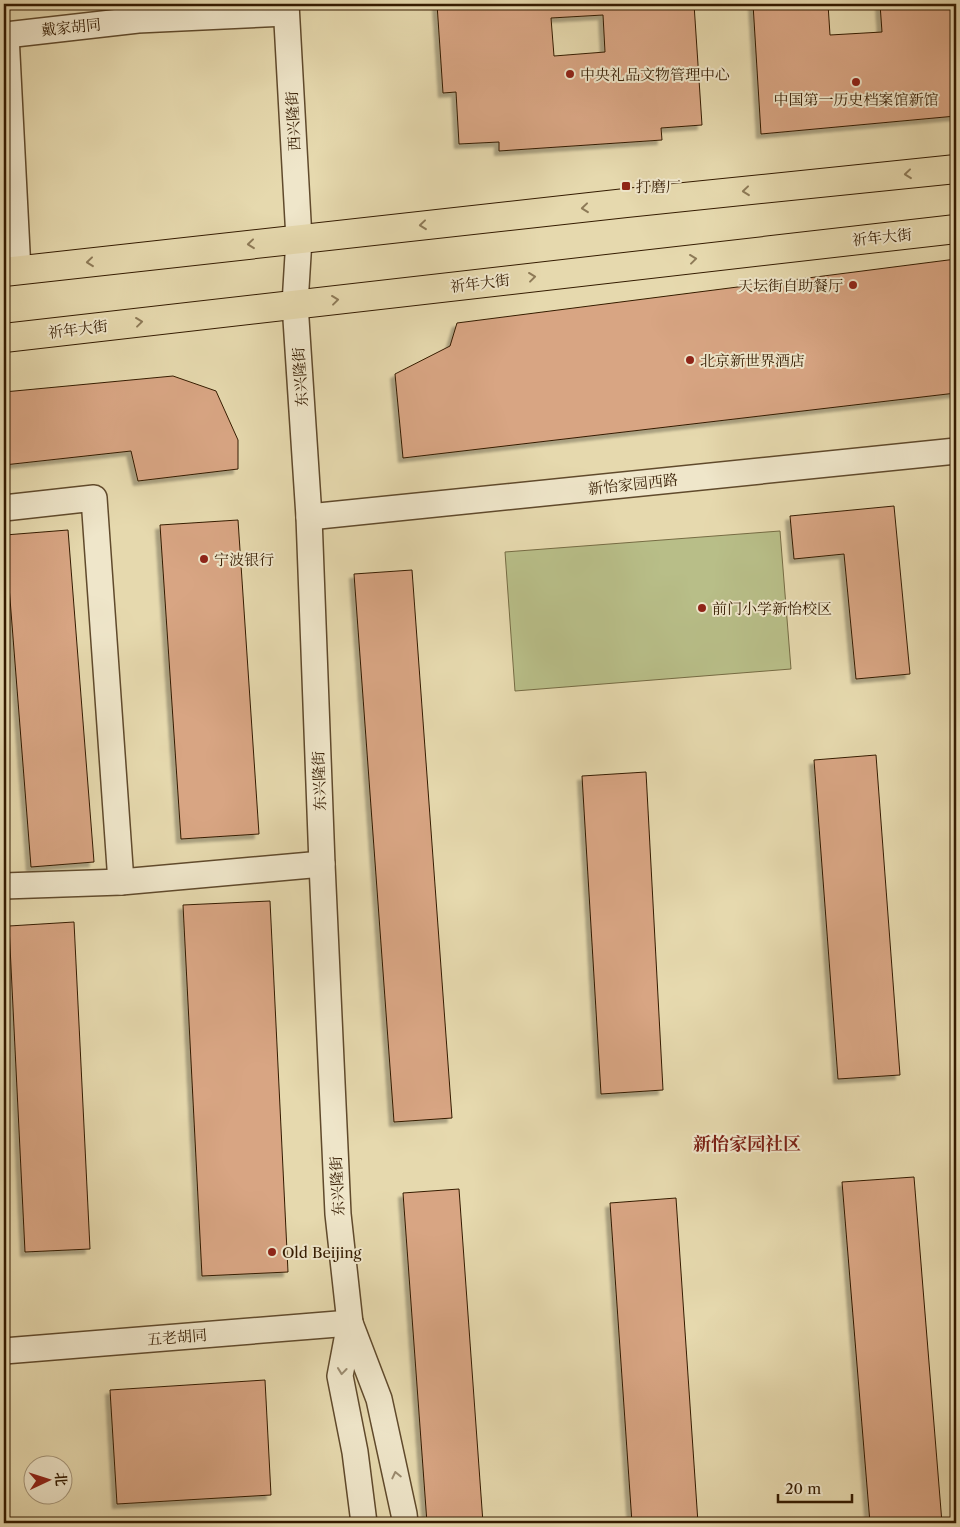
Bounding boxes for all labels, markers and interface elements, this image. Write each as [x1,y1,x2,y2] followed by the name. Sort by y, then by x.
[40,14,102,40] street label: 戴家胡同
[580,65,730,84] place label: 中央礼品文物管理中心
[564,68,576,80] marker: 中央礼品文物管理中心
[850,76,862,88] marker: 中国第一历史档案馆新馆
[773,90,939,109] place label: 中国第一历史档案馆新馆
[282,91,304,151] street label: 西兴隆街
[903,168,911,179] one-way arrow
[636,177,681,196] place label: 打磨厂
[620,180,632,192] marker: 打磨厂
[742,185,750,196] one-way arrow
[580,202,588,213] one-way arrow
[419,220,427,231] one-way arrow
[851,224,913,250] street label: 祈年大街
[247,238,255,249] one-way arrow
[689,254,697,265] one-way arrow
[85,257,93,268] one-way arrow
[449,270,511,296] street label: 祈年大街
[528,272,536,283] one-way arrow
[738,276,843,295] place label: 天坛街自助餐厅
[847,279,859,291] marker: 天坛街自助餐厅
[332,295,340,306] one-way arrow
[47,316,109,342] street label: 祈年大街
[135,317,143,328] one-way arrow
[288,346,312,408] street label: 东兴隆街
[700,351,805,370] place label: 北京新世界酒店
[684,354,696,366] marker: 北京新世界酒店
[587,470,679,498] street label: 新怡家园西路
[214,550,274,569] place label: 宁波银行
[198,553,210,565] marker: 宁波银行
[712,599,832,618] place label: 前门小学新怡校区
[696,602,708,614] marker: 前门小学新怡校区
[308,751,330,811] street label: 东兴隆街
[693,1133,801,1155] district label: 新怡家园社区
[326,1156,348,1216] street label: 东兴隆街
[282,1243,362,1262] place label: Old Beijing
[266,1246,278,1258] marker: Old Beijing
[146,1325,208,1349] street label: 五老胡同
[337,1367,348,1375] one-way arrow
[22,1454,72,1504] north arrow
[52,1471,70,1487] text: 北
[391,1471,402,1480] one-way arrow
[778,1472,851,1504] scale bar
[785,1479,821,1498] text: 20 m

